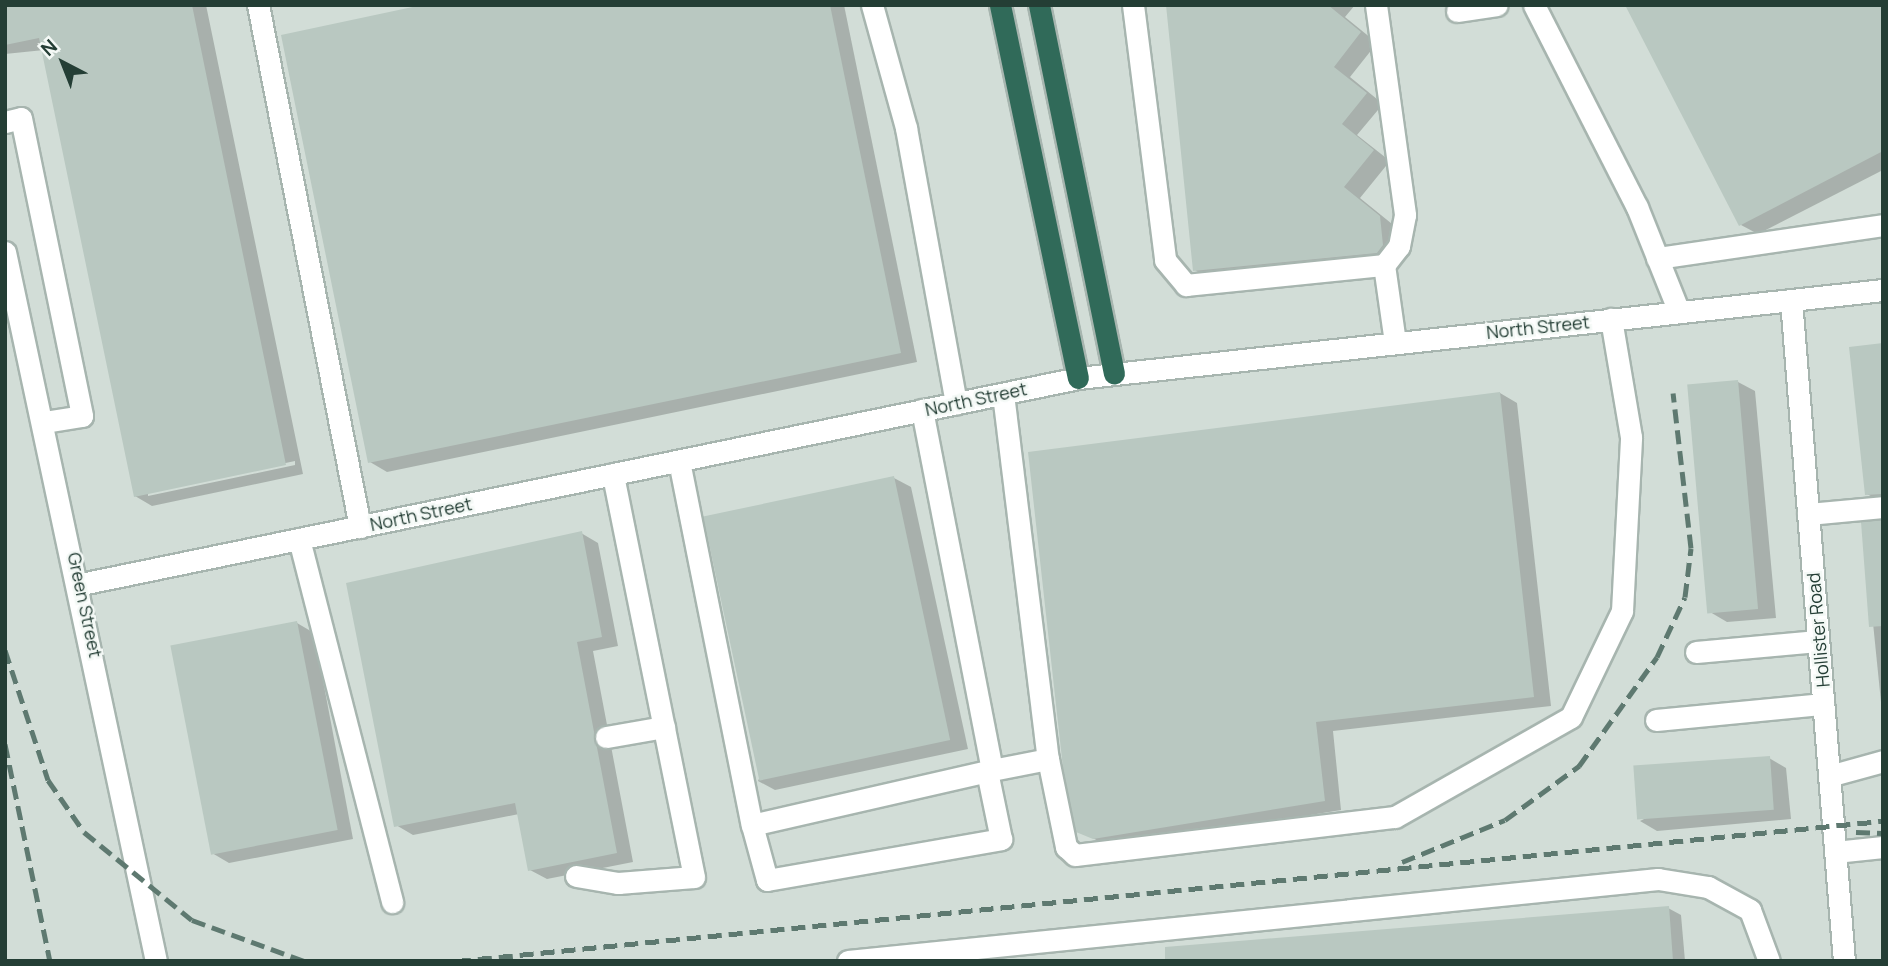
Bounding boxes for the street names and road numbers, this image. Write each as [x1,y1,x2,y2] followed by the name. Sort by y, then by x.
[1485,311,1591,343] street label: North Street
[923,378,1029,420] street label: North Street
[368,493,474,535] street label: North Street
[63,550,107,660] street label: Green Street
[1802,572,1834,688] street label: Hollister Road

